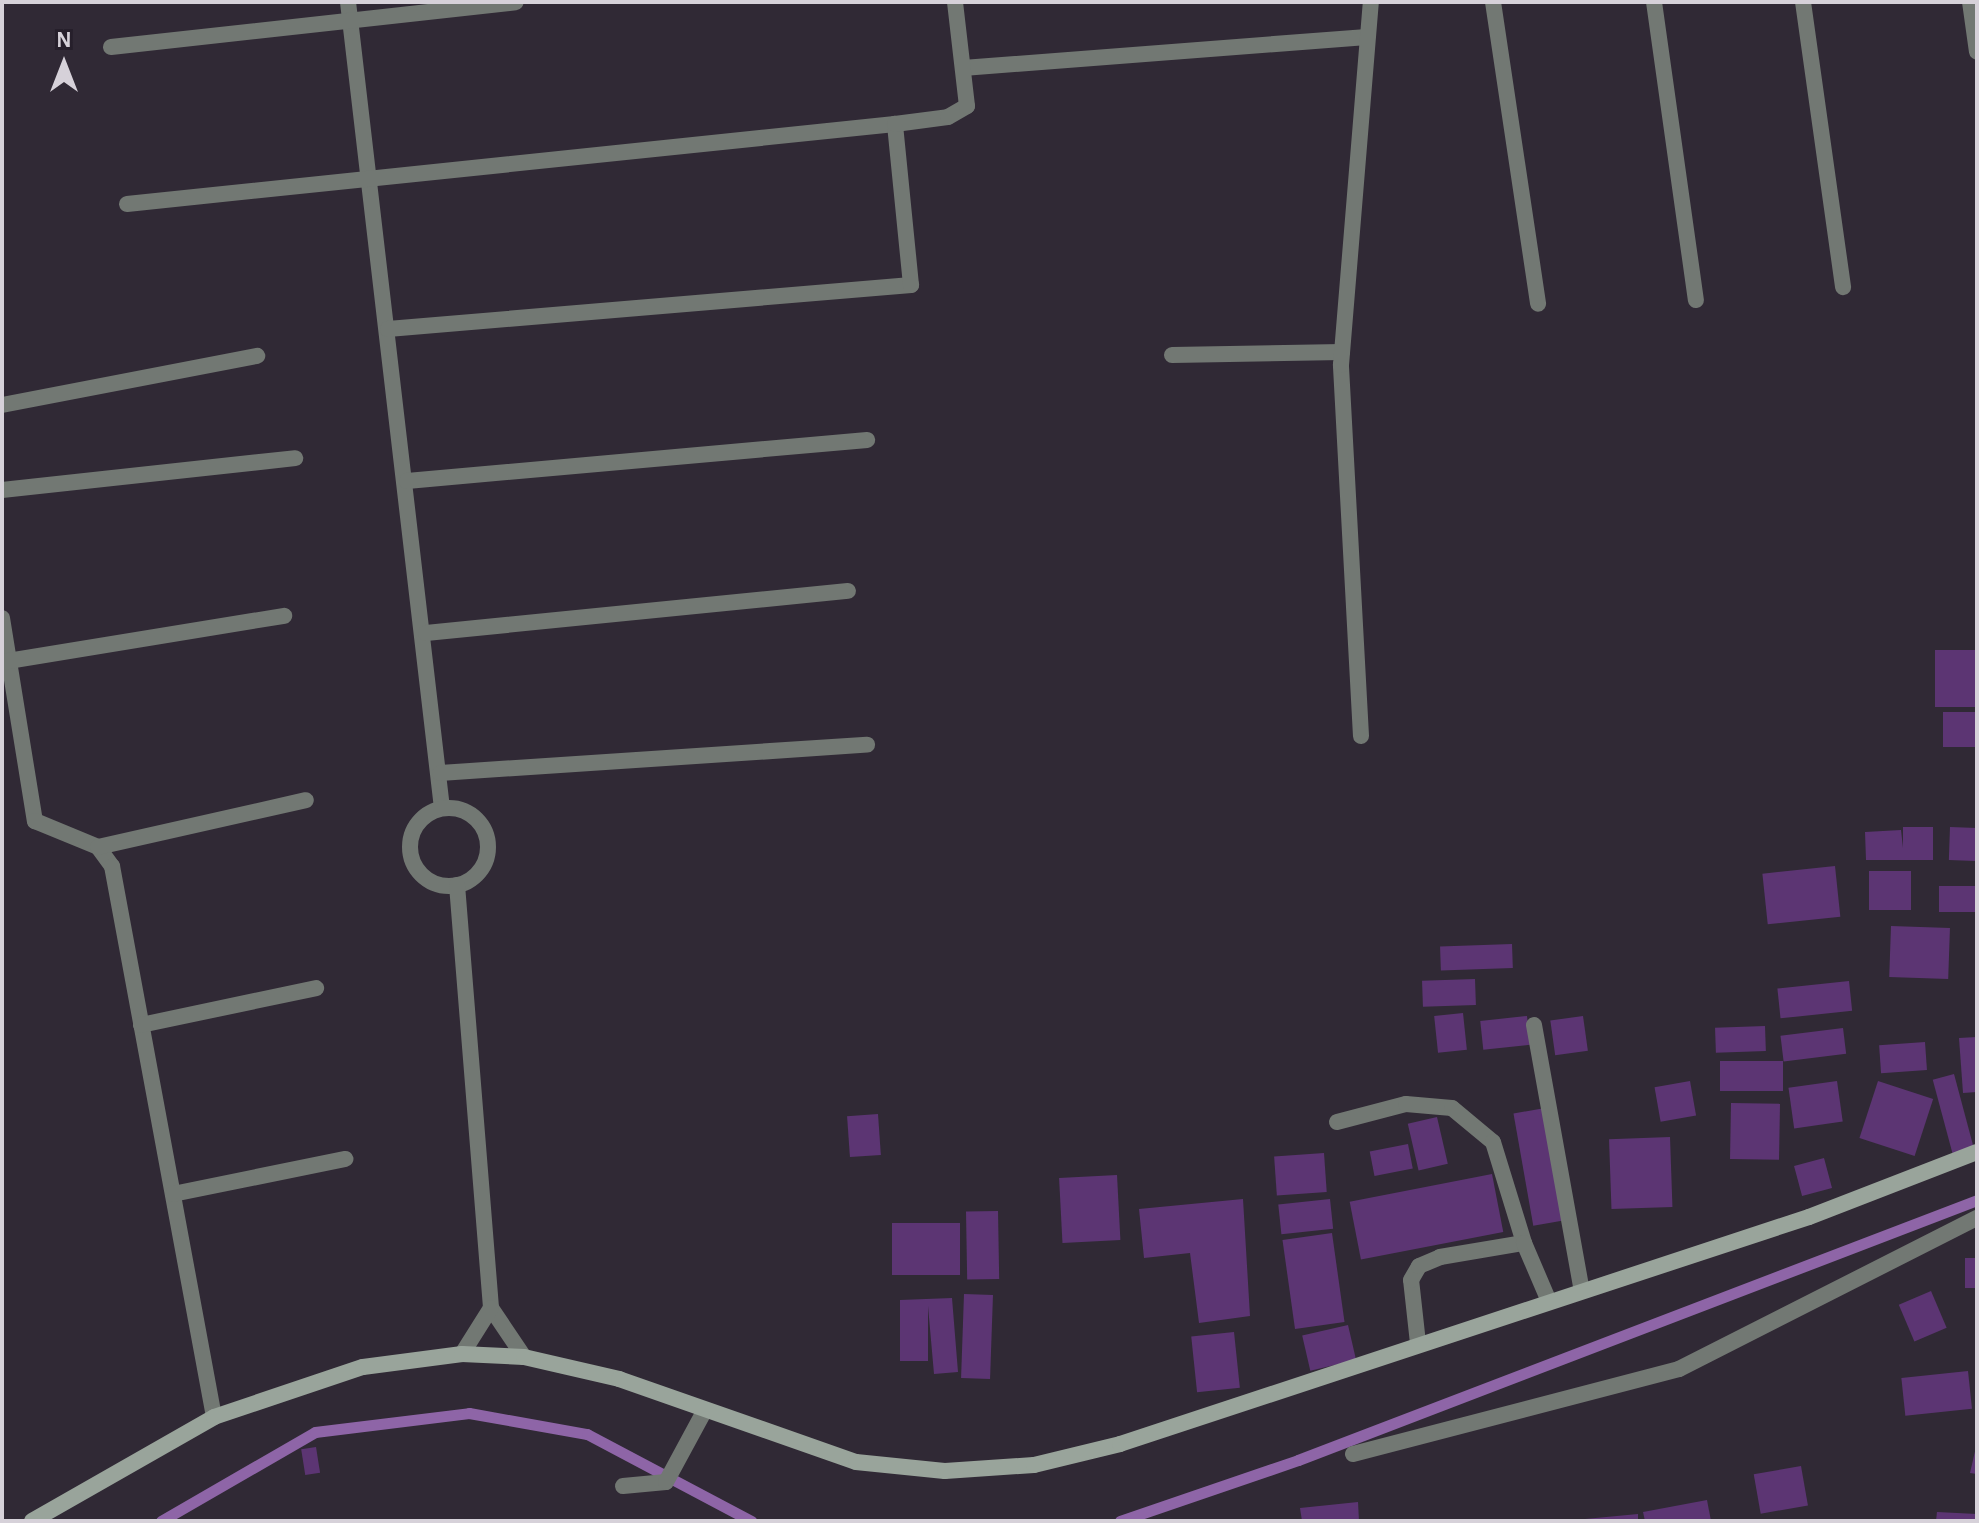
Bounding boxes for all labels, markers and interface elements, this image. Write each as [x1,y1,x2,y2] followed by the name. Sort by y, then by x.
[24,24,104,104] north arrow
[56,29,72,51] text: N

